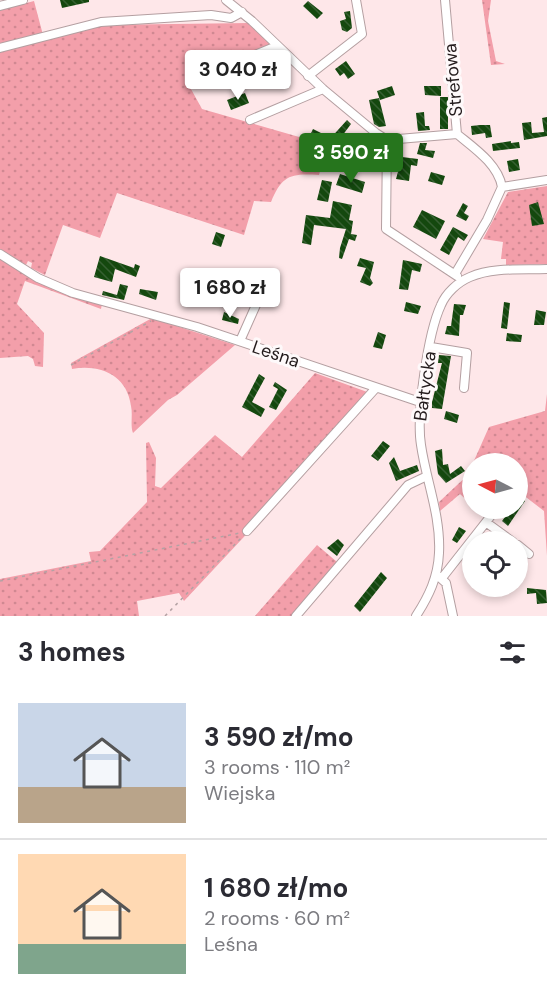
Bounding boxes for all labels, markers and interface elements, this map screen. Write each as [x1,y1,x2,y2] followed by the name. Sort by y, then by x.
[438,42,468,118] street label: Strefowa
[176,50,300,101] pin: 3 040 zł
[199,56,277,82] text: 3 040 zł
[289,133,413,184] pin: 3 590 zł
[313,139,389,165] text: 3 590 zł
[168,268,292,319] pin: 1 680 zł
[194,274,266,300] text: 1 680 zł
[249,335,303,373] street label: Leśna
[408,349,442,423] street label: Bałtycka
[462,453,528,519] north arrow
[462,453,528,597] map controls
[462,531,528,597] button: locate
[18,635,126,669] text: 3 homes
[496,636,529,669] icon: filters
[204,720,354,754] text: 3 590 zł/mo
[66,727,138,799] icon: home
[204,754,350,780] text: 3 rooms · 110 m²
[204,780,275,806] text: Wiejska
[204,871,348,905] text: 1 680 zł/mo
[66,878,138,950] icon: home
[204,905,350,931] text: 2 rooms · 60 m²
[204,931,258,957] text: Leśna

